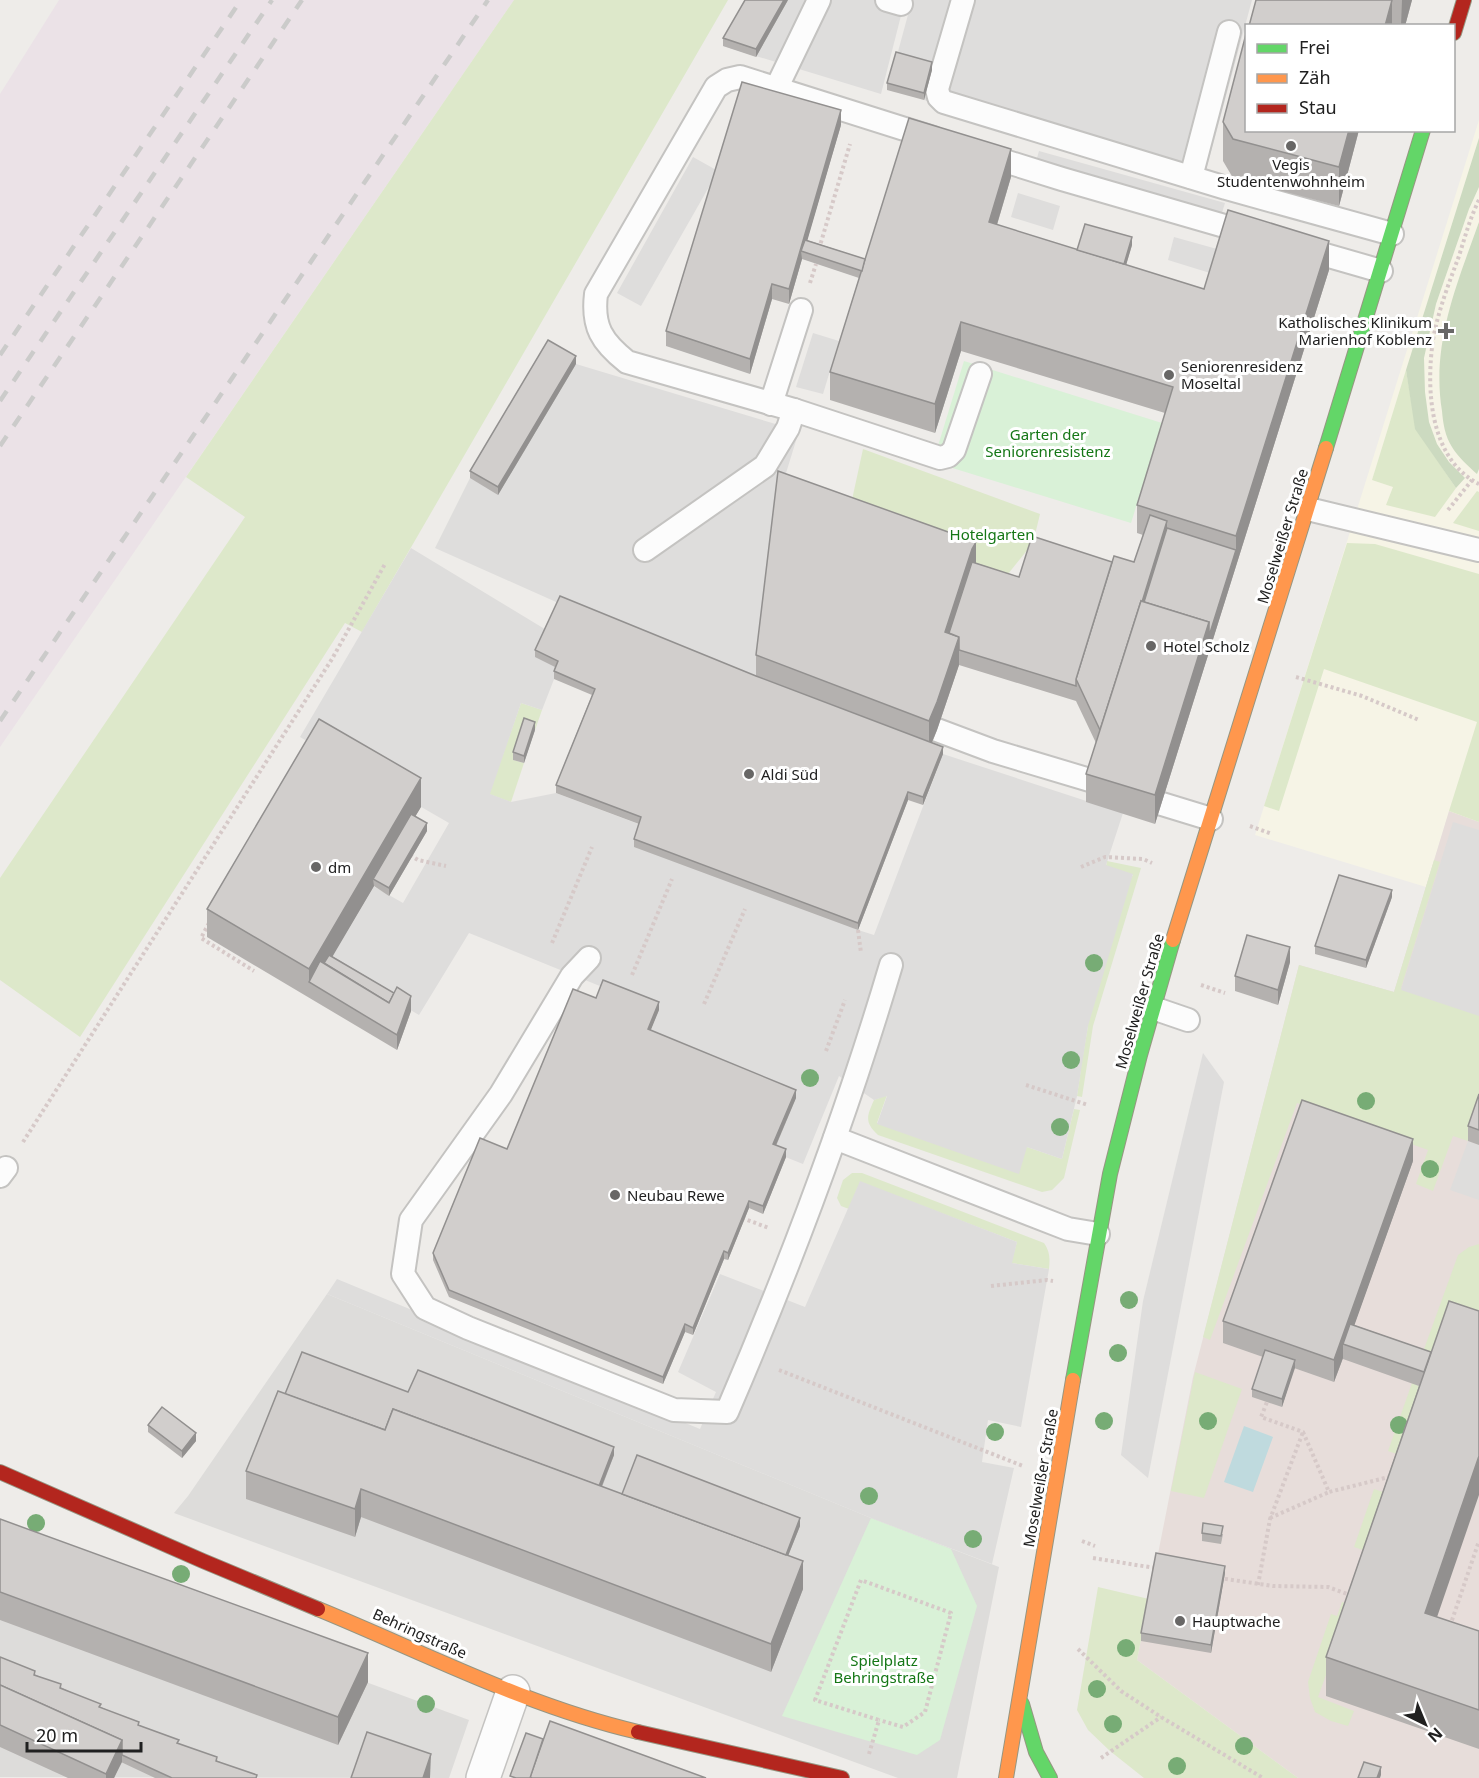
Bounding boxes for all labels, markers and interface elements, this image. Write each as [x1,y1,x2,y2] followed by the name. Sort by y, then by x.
[1245,24,1455,132] legend
[1299,35,1330,59] text: Frei
[1299,65,1331,89] text: Zäh
[1299,95,1337,119] text: Stau
[1284,139,1298,153] marker: Vegis Studentenwohnheim
[1217,154,1365,191] place label: Vegis Studentenwohnheim
[1278,312,1432,349] place label: Katholisches Klinikum Marienhof Koblenz
[1437,322,1455,340] marker: Katholisches Klinikum Marienhof Koblenz
[1181,356,1303,393] place label: Seniorenresidenz Moseltal
[1162,368,1176,382] marker: Seniorenresidenz Moseltal
[985,424,1111,461] park label: Garten der Seniorenresistenz
[1252,466,1312,606] street label: Moselweißer Straße
[950,524,1034,544] park label: Hotelgarten
[1163,636,1250,656] place label: Hotel Scholz
[1144,639,1158,653] marker: Hotel Scholz
[761,764,818,784] place label: Aldi Süd
[742,767,756,781] marker: Aldi Süd
[328,857,351,877] place label: dm
[309,860,323,874] marker: dm
[1110,931,1168,1071] street label: Moselweißer Straße
[627,1185,725,1205] place label: Neubau Rewe
[608,1188,622,1202] marker: Neubau Rewe
[1018,1407,1062,1549] street label: Moselweißer Straße
[370,1603,470,1663] street label: Behringstraße
[1192,1611,1281,1631] place label: Hauptwache
[1173,1614,1187,1628] marker: Hauptwache
[834,1650,934,1687] park label: Spielplatz Behringstraße
[1395,1694,1455,1754] north arrow
[27,1715,141,1753] scale bar
[1423,1722,1447,1747] text: N
[36,1723,78,1747] text: 20 m

